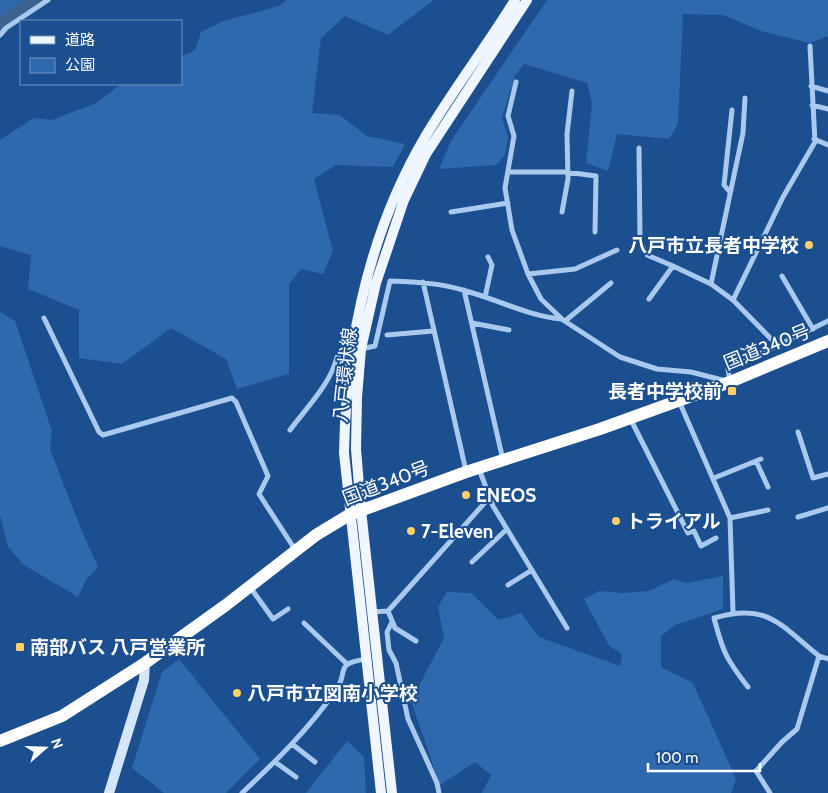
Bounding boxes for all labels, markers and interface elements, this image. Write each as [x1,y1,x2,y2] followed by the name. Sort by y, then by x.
[20,20,182,85] legend
[65,31,95,49] text: 道路
[65,56,95,74] text: 公園
[628,234,799,257] place label: 八戸市立長者中学校
[803,239,815,251] marker: 八戸市立長者中学校
[720,319,814,375] street label: 国道340号
[329,327,361,423] street label: 八戸環状線
[608,380,722,403] place label: 長者中学校前
[726,385,738,397] marker: 長者中学校前
[339,456,433,510] street label: 国道340号
[476,484,536,507] place label: ENEOS
[460,489,472,501] marker: ENEOS
[626,510,721,533] place label: トライアル
[610,515,622,527] marker: トライアル
[421,520,493,543] place label: 7-Eleven
[405,525,417,537] marker: 7-Eleven
[30,636,205,659] place label: 南部バス 八戸営業所
[14,641,26,653] marker: 南部バス 八戸営業所
[247,682,418,705] place label: 八戸市立図南小学校
[231,687,243,699] marker: 八戸市立図南小学校
[20,723,70,773] north arrow
[47,736,67,751] text: N
[648,740,760,772] scale bar
[656,749,698,767] text: 100 m

